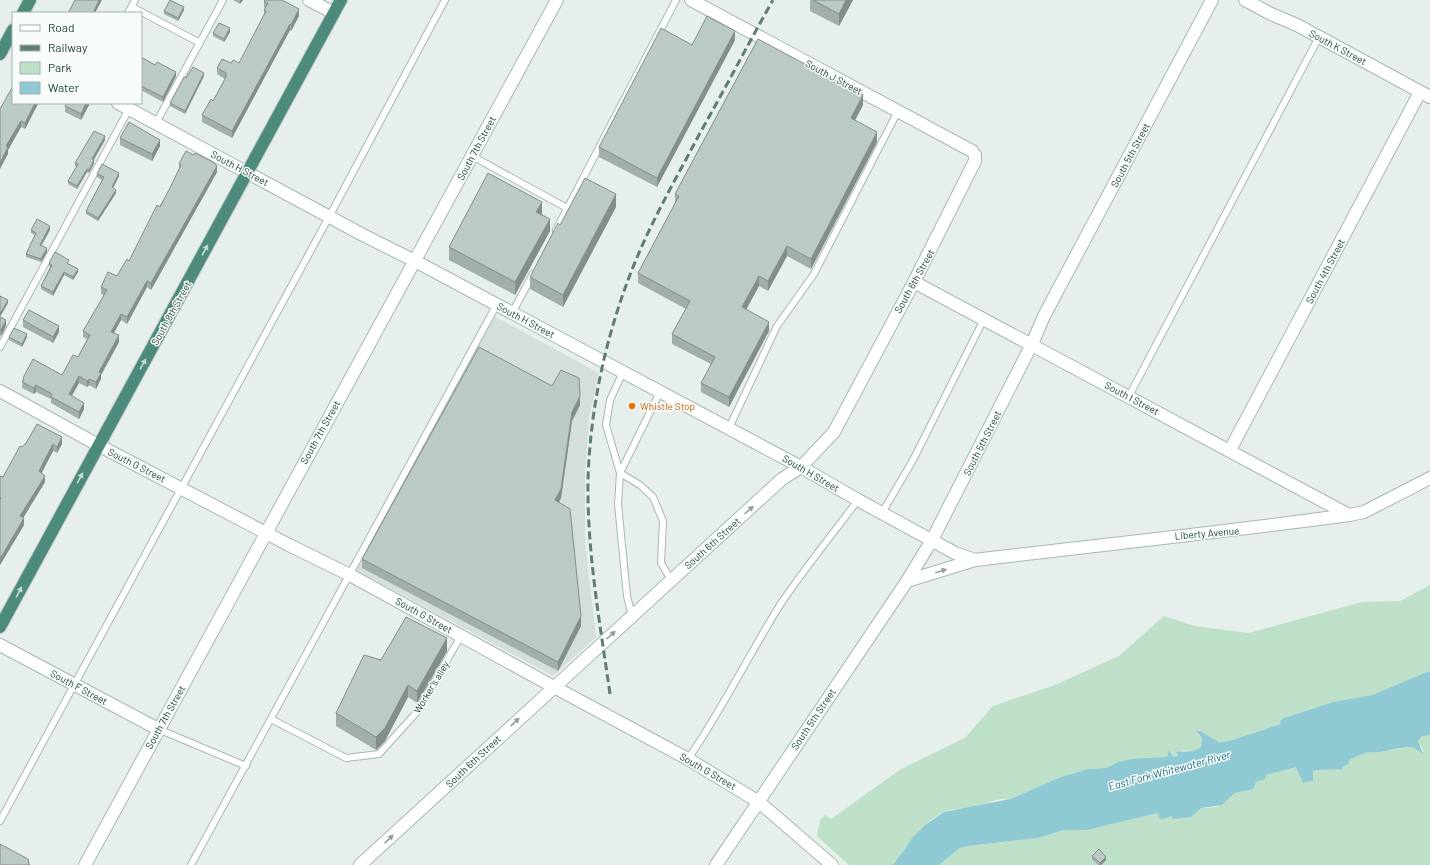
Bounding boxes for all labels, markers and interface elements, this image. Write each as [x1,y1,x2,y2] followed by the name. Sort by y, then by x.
[12,12,142,104] legend
[48,20,75,34] text: Road
[1307,27,1369,67] street label: South K Street
[48,40,88,54] text: Railway
[803,57,865,97] street label: South J Street
[48,60,72,74] text: Park
[48,80,80,94] text: Water
[454,114,498,182] street label: South 7th Street
[1108,120,1152,189] street label: South 5th Street
[209,148,271,188] street label: South H Street
[1303,236,1347,305] street label: South 4th Street
[202,244,209,256] one-way arrow
[891,247,937,315] street label: South 6th Street
[148,279,194,347] street label: South 8th Street
[495,300,557,340] street label: South H Street
[139,358,146,370] one-way arrow
[1103,379,1161,417] street label: South I Street
[298,398,343,466] street label: South 7th Street
[640,400,695,412] place label: Whistle Stop
[627,401,637,411] marker: Whistle Stop
[961,408,1004,477] street label: South 5th Street
[106,445,168,485] street label: South G Street
[780,452,842,494] street label: South H Street
[77,472,84,484] one-way arrow
[744,505,754,514] one-way arrow
[682,514,743,571] street label: South 6th Street
[1174,524,1240,542] street label: Liberty Avenue
[936,567,948,573] one-way arrow
[15,587,22,598] one-way arrow
[393,594,455,636] street label: South G Street
[606,630,617,639] one-way arrow
[411,658,451,715] street label: Worker's alley
[49,667,110,707] street label: South F Street
[143,683,188,751] street label: South 7th Street
[788,686,838,752] street label: South 5th Street
[510,718,521,727] one-way arrow
[443,732,503,790] street label: South 6th Street
[1107,747,1232,793] water label: East Fork Whitewater River
[678,750,739,792] street label: South G Street
[384,834,394,843] one-way arrow

